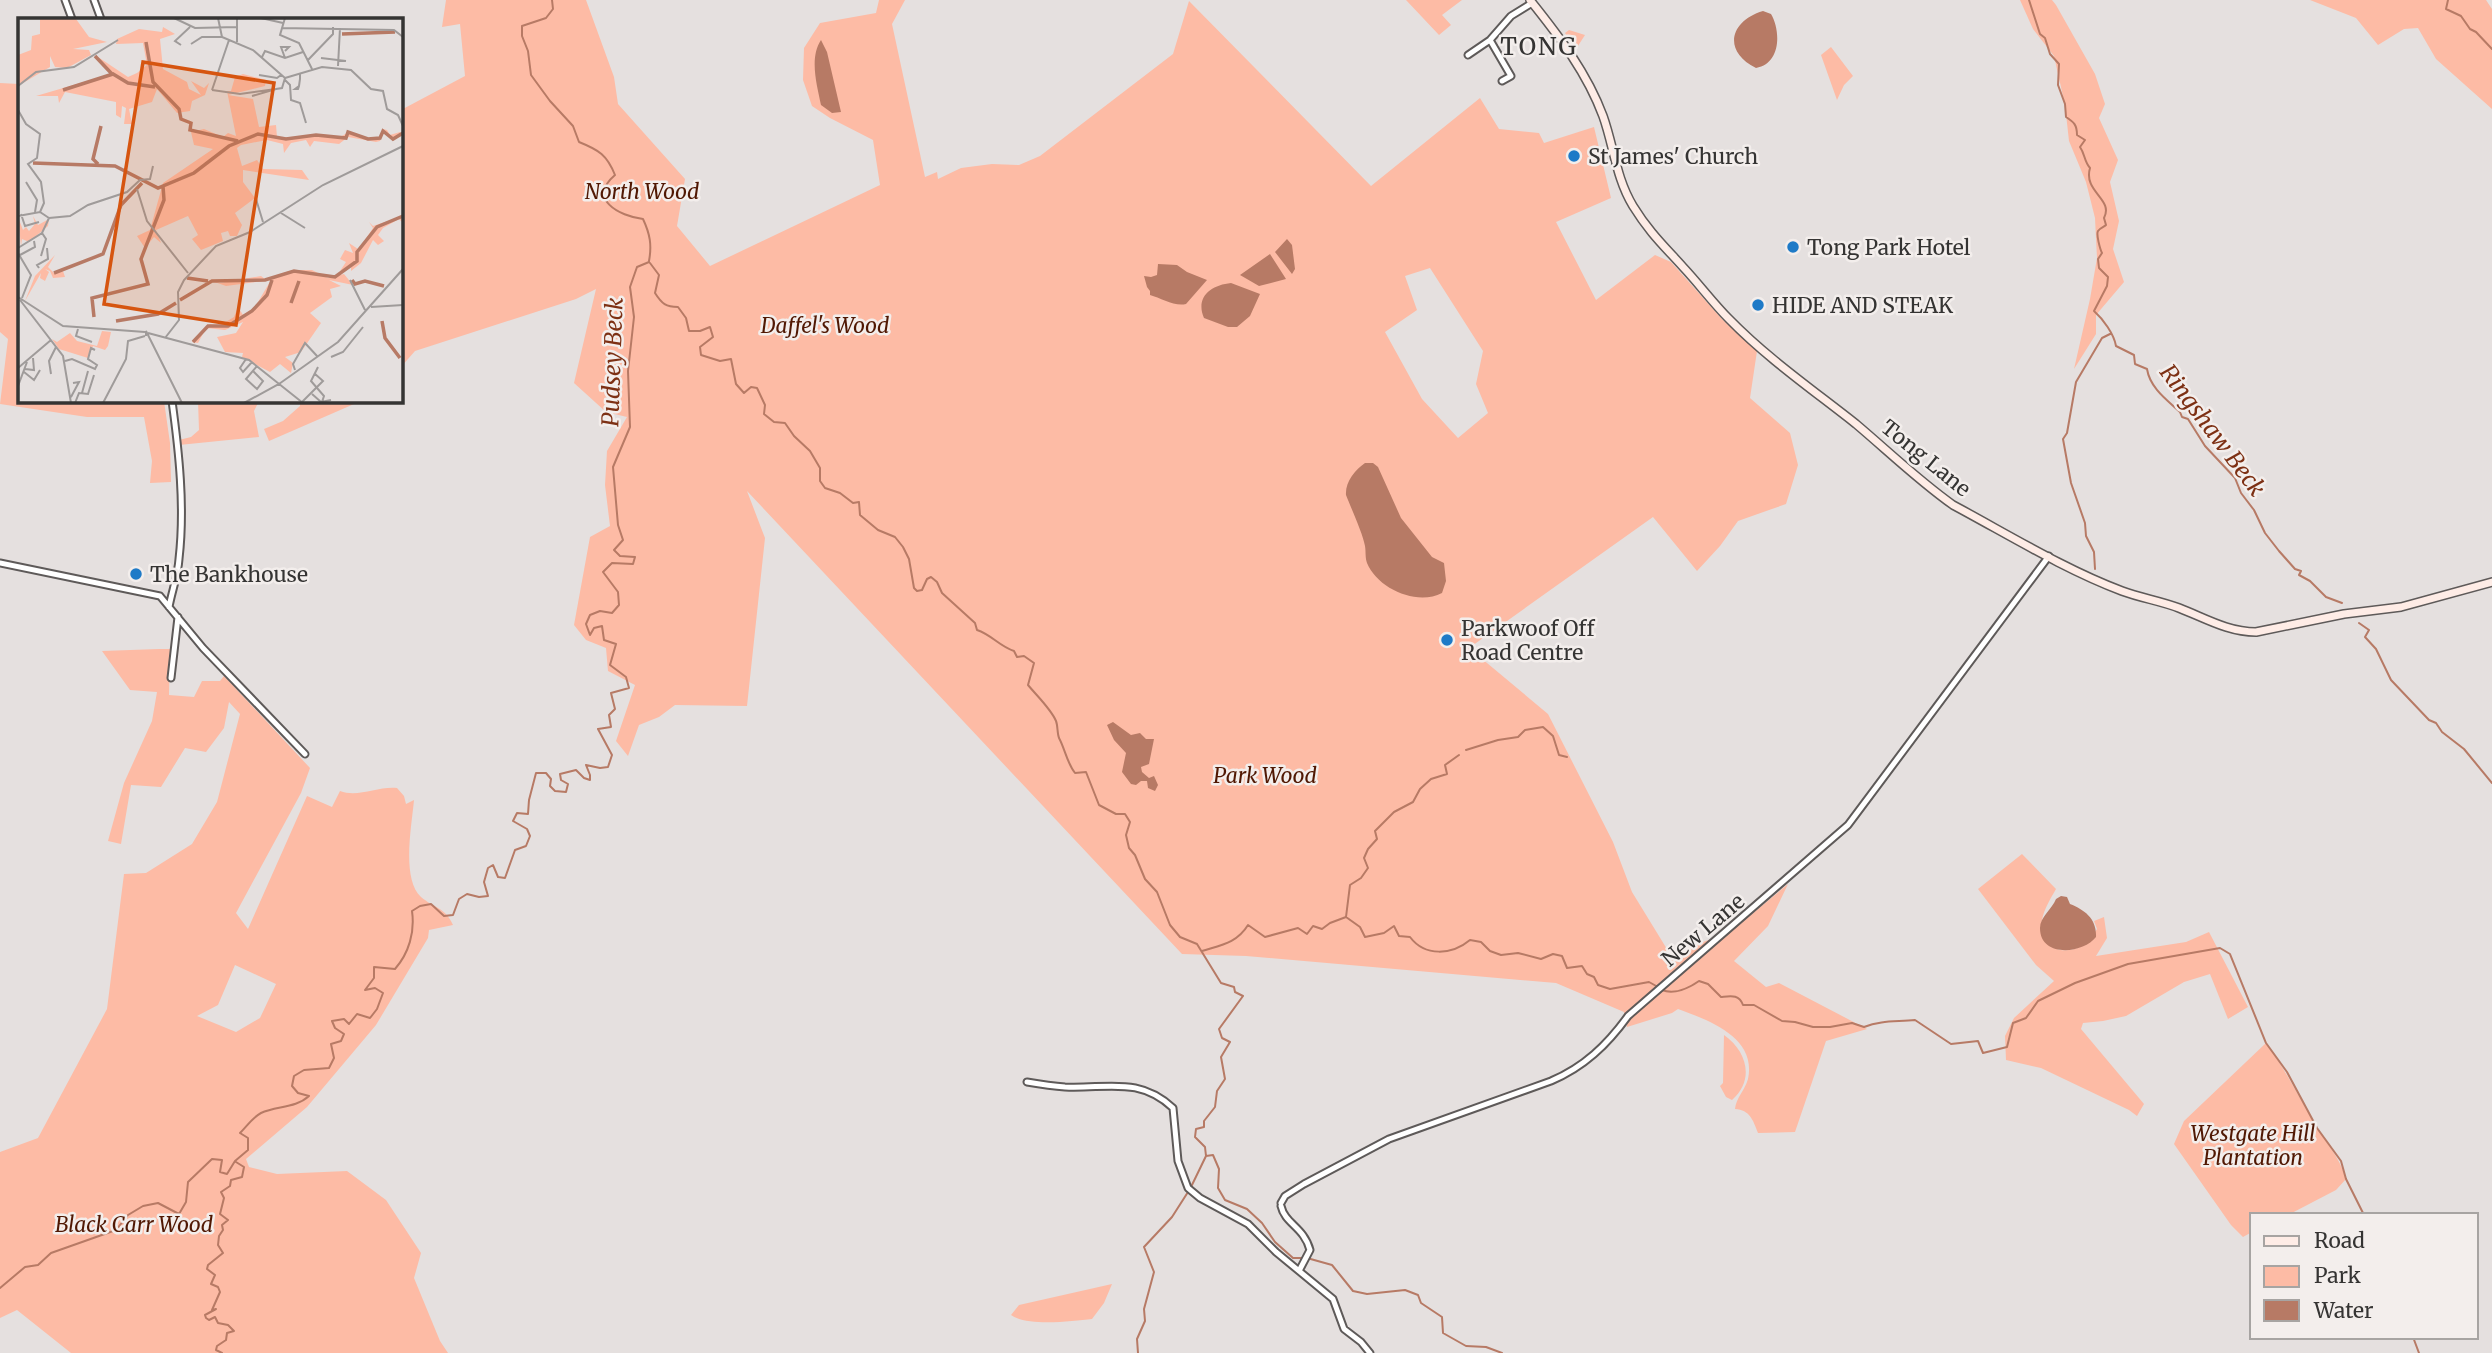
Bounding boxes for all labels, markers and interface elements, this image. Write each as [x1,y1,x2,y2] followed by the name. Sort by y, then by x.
[18,18,402,402] inset map
[1500,31,1578,62] district label: TONG
[1588,143,1758,170] place label: St James' Church
[1566,148,1582,164] marker: St James' Church
[585,178,699,205] park label: North Wood
[1807,234,1971,261] place label: Tong Park Hotel
[1785,239,1801,255] marker: Tong Park Hotel
[1772,292,1954,319] place label: HIDE AND STEAK
[595,296,629,427] water label: Pudsey Beck
[1750,297,1766,313] marker: HIDE AND STEAK
[760,312,889,339] park label: Daffel's Wood
[2154,358,2272,502] water label: Ringshaw Beck
[1876,414,1976,502] street label: Tong Lane
[150,561,308,588] place label: The Bankhouse
[128,566,144,582] marker: The Bankhouse
[1461,615,1596,666] place label: Parkwoof Off Road Centre
[1439,632,1455,648] marker: Parkwoof Off Road Centre
[1213,762,1317,789] park label: Park Wood
[1656,888,1750,972] street label: New Lane
[2190,1120,2316,1171] park label: Westgate Hill Plantation
[55,1211,213,1238] park label: Black Carr Wood
[2250,1213,2478,1339] legend
[2314,1227,2365,1254] text: Road
[2314,1262,2361,1289] text: Park
[2313,1297,2373,1324] text: Water

